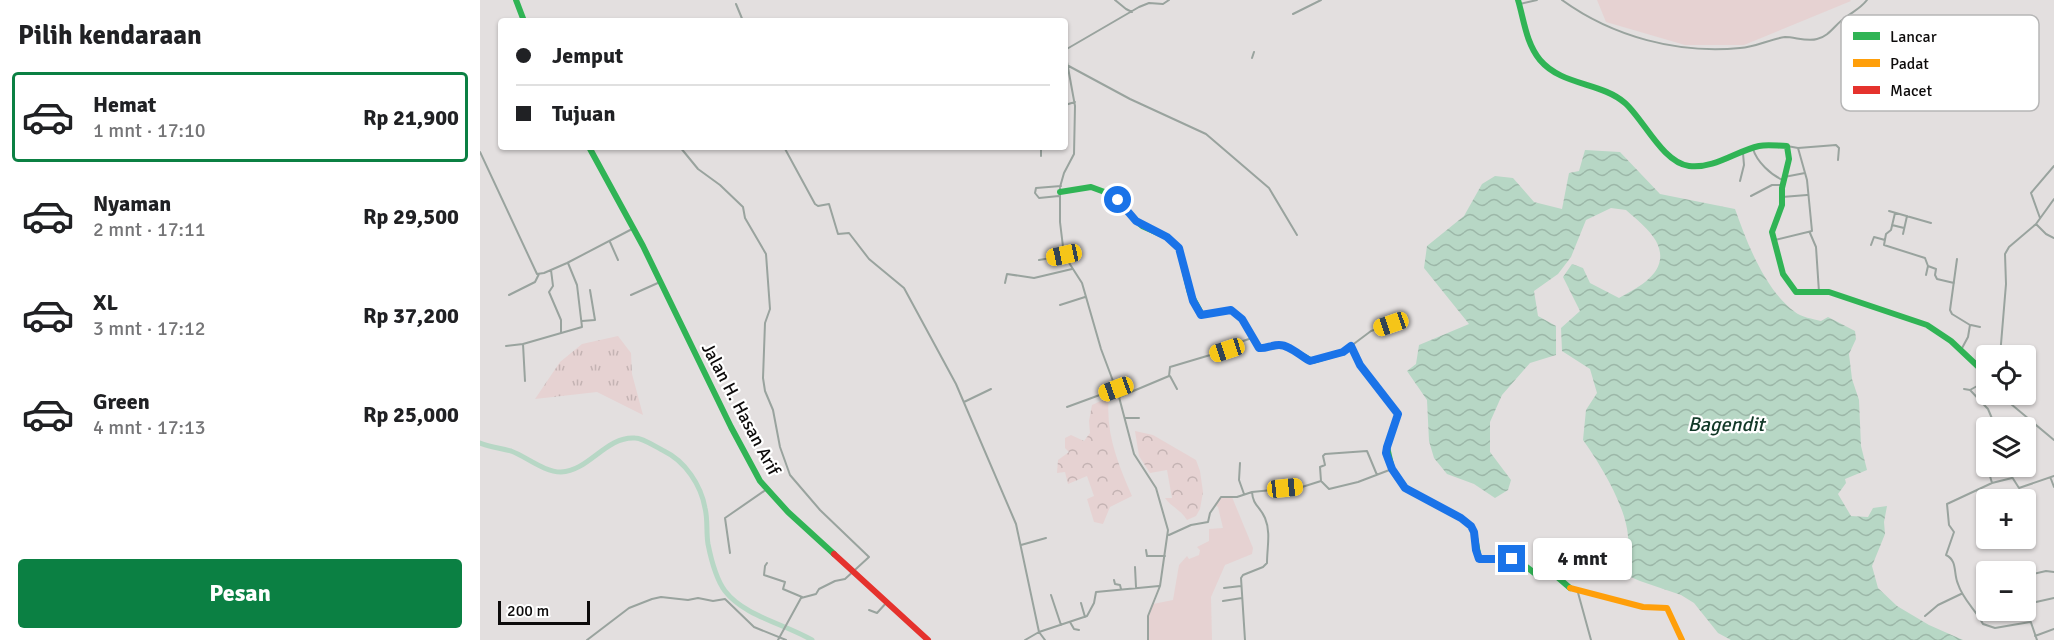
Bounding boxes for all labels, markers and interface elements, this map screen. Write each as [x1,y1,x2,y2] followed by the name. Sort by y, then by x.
[1841,15,2039,111] legend
[18,19,202,52] text: Pilih kendaraan
[1890,27,1937,47] text: Lancar
[552,42,623,69] text: Jemput
[1890,54,1929,74] text: Padat
[1890,81,1932,101] text: Macet
[21,90,75,144] icon: car
[93,91,156,118] text: Hemat
[552,100,615,127] text: Tujuan
[363,104,459,131] text: Rp 21,900
[93,118,206,143] text: 1 mnt · 17:10
[1104,186,1131,213] route start
[21,189,75,243] icon: car
[93,190,171,217] text: Nyaman
[363,203,459,230] text: Rp 29,500
[93,217,206,242] text: 2 mnt · 17:11
[1045,242,1083,268] car
[21,288,75,342] icon: car
[93,289,118,316] text: XL
[363,302,459,329] text: Rp 37,200
[1371,310,1411,338] car
[93,316,206,341] text: 3 mnt · 17:12
[1207,336,1247,364] car
[697,339,786,480] street label: Jalan H. Hasan Arif
[1976,345,2036,621] map controls
[1976,345,2036,405] button: locate
[1096,374,1136,404] car
[21,387,75,441] icon: car
[93,388,150,415] text: Green
[363,401,459,428] text: Rp 25,000
[1688,412,1766,437] water label: Bagendit
[93,415,206,440] text: 4 mnt · 17:13
[1976,417,2036,477] button: layers
[1266,477,1304,499] car
[1976,489,2036,549] button: +
[1533,538,1632,580] callout: 4 mnt
[1498,545,1525,572] route end
[1558,546,1607,571] text: 4 mnt
[18,559,462,628] button: Pesan
[1976,561,2036,621] button: −
[498,598,590,626] scale bar
[507,601,549,621] text: 200 m

